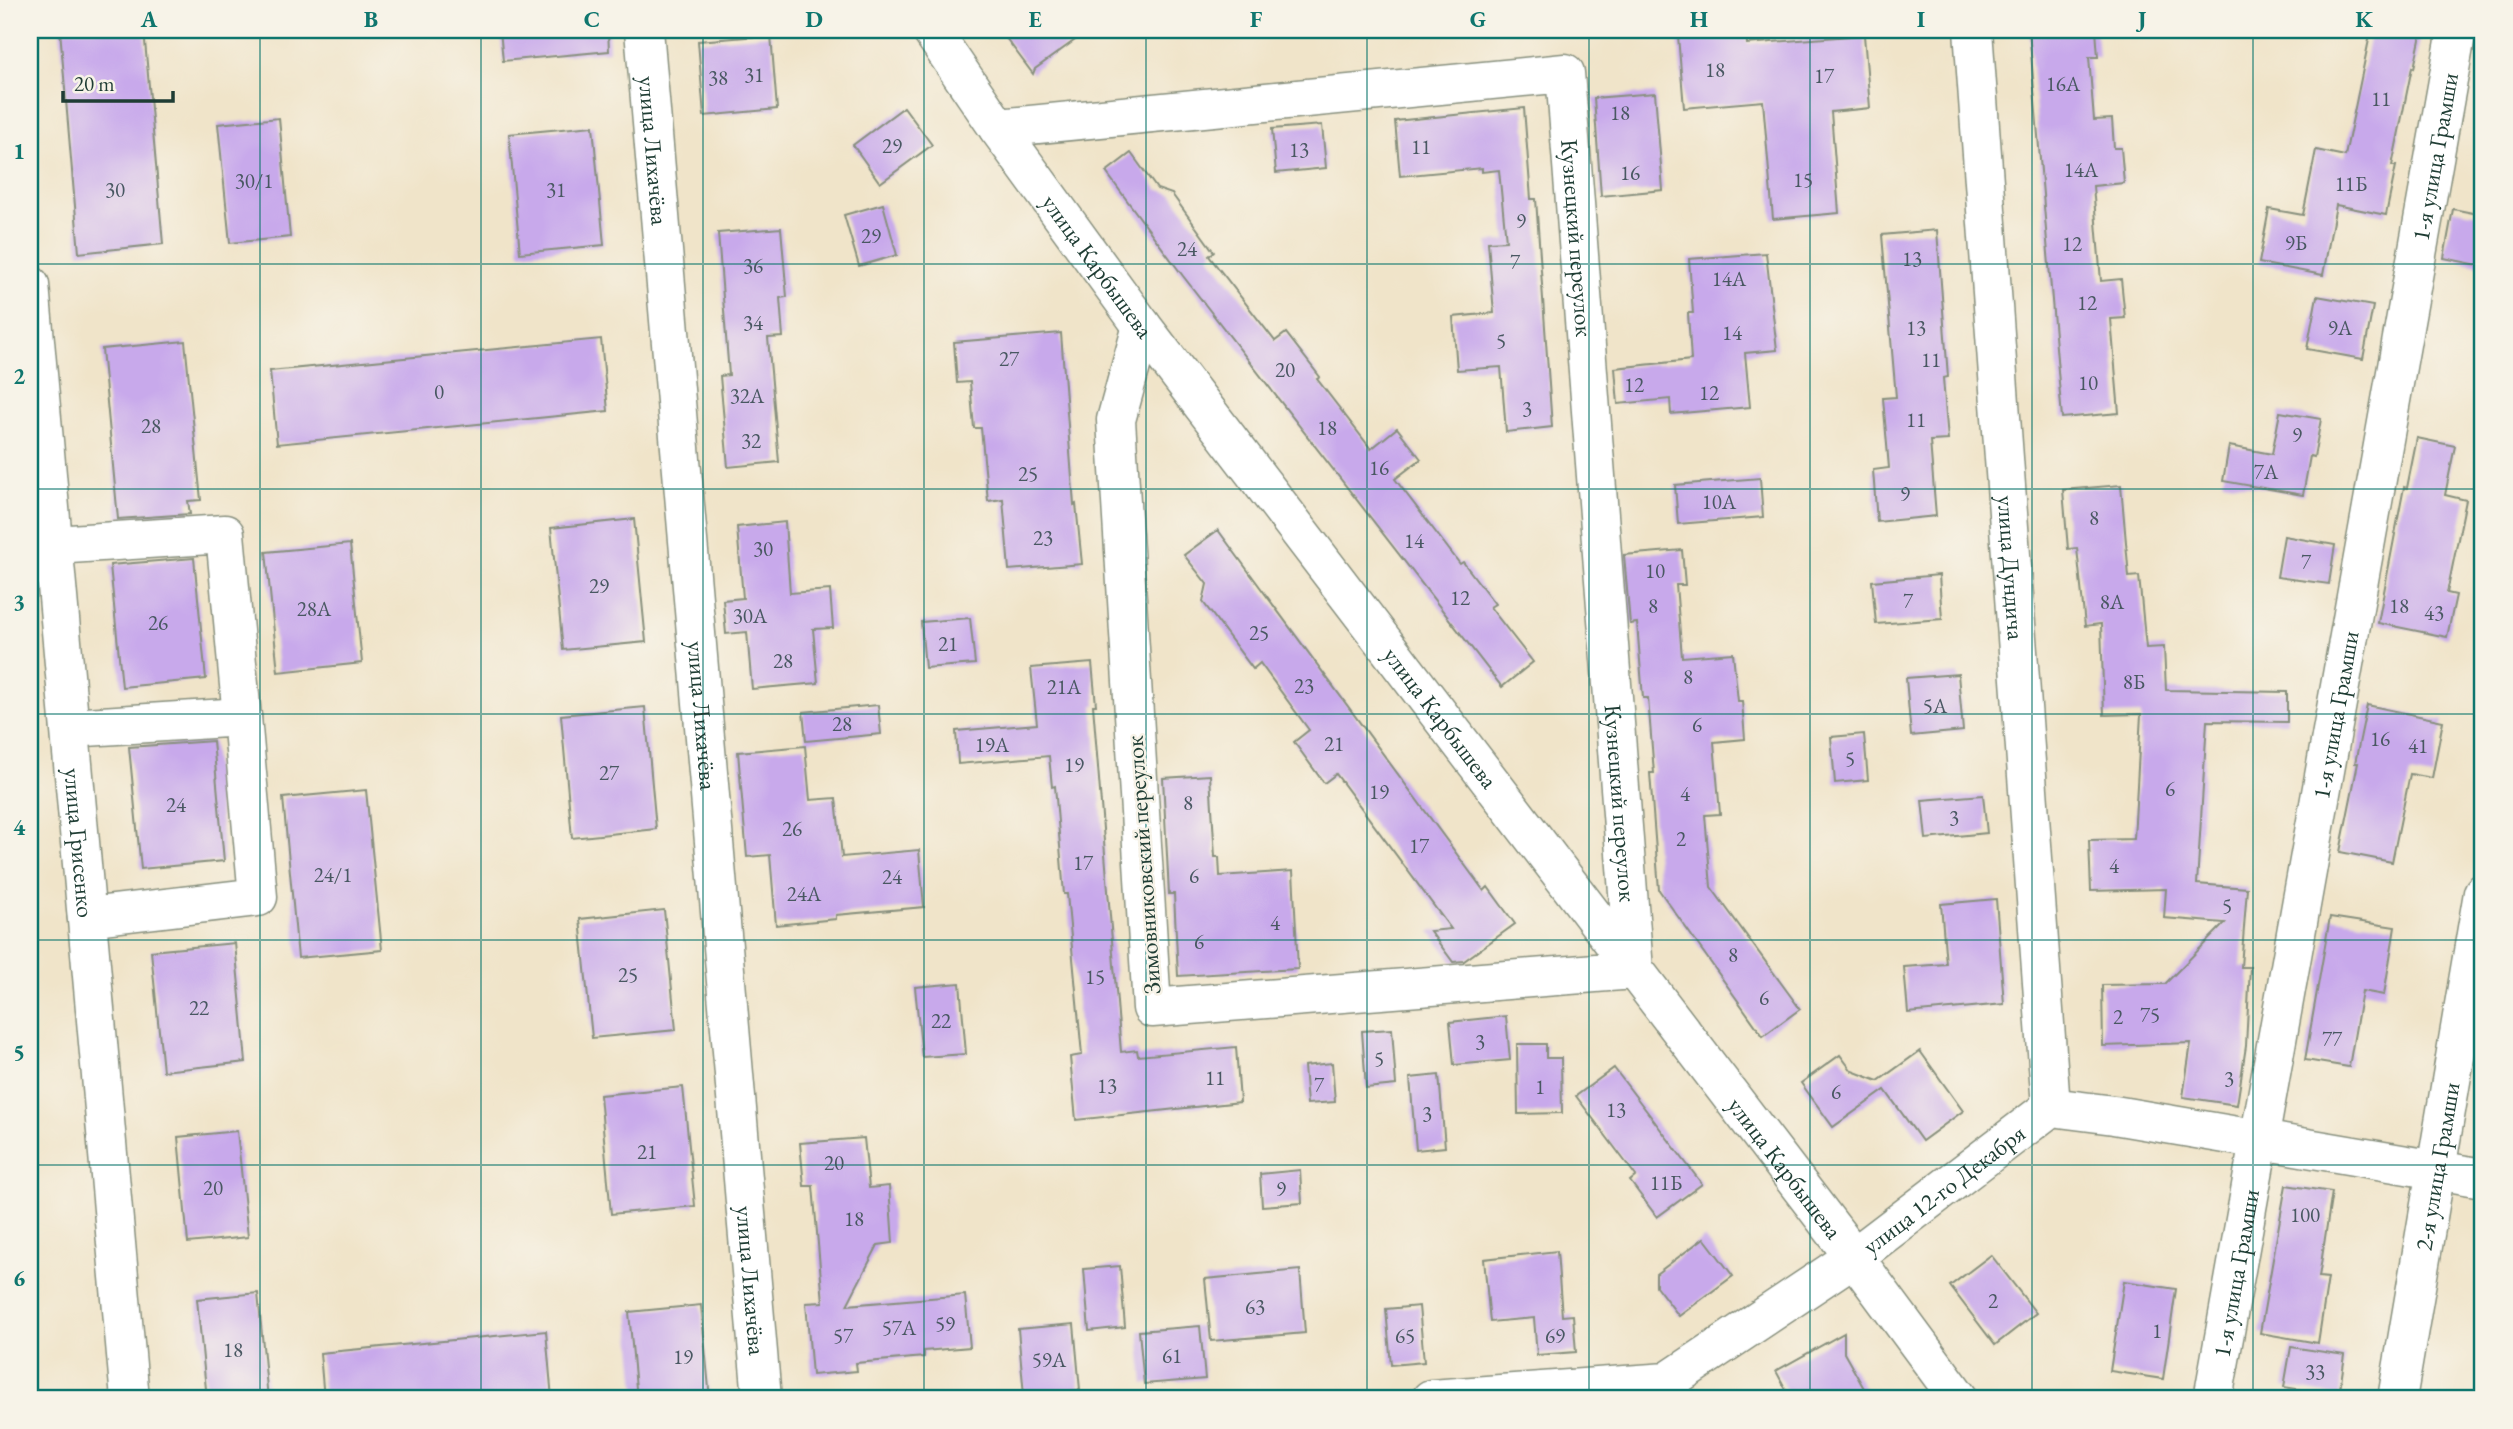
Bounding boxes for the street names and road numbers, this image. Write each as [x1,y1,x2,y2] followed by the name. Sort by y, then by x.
[2404,70,2465,243] street label: 1-я улица Грамши
[633,75,676,227] street label: улица Лихачёва
[1555,138,1601,338] street label: Кузнецкий переулок
[1035,188,1161,344] street label: улица Карбышева
[1991,494,2033,641] street label: улица Дундича
[2305,628,2365,801] street label: 1-я улица Грамши
[681,640,725,792] street label: улица Лихачёва
[1377,640,1506,795] street label: улица Карбышева
[1598,703,1644,904] street label: Кузнецкий переулок
[1118,734,1168,995] street label: Зимовниковский переулок
[58,767,102,919] street label: улица Грисенко
[2407,1079,2466,1253] street label: 2-я улица Грамши
[1721,1090,1850,1245] street label: улица Карбышева
[1856,1117,2031,1261] street label: улица 12-го Декабря
[2205,1186,2266,1360] street label: 1-я улица Грамши
[730,1204,774,1357] street label: улица Лихачёва

